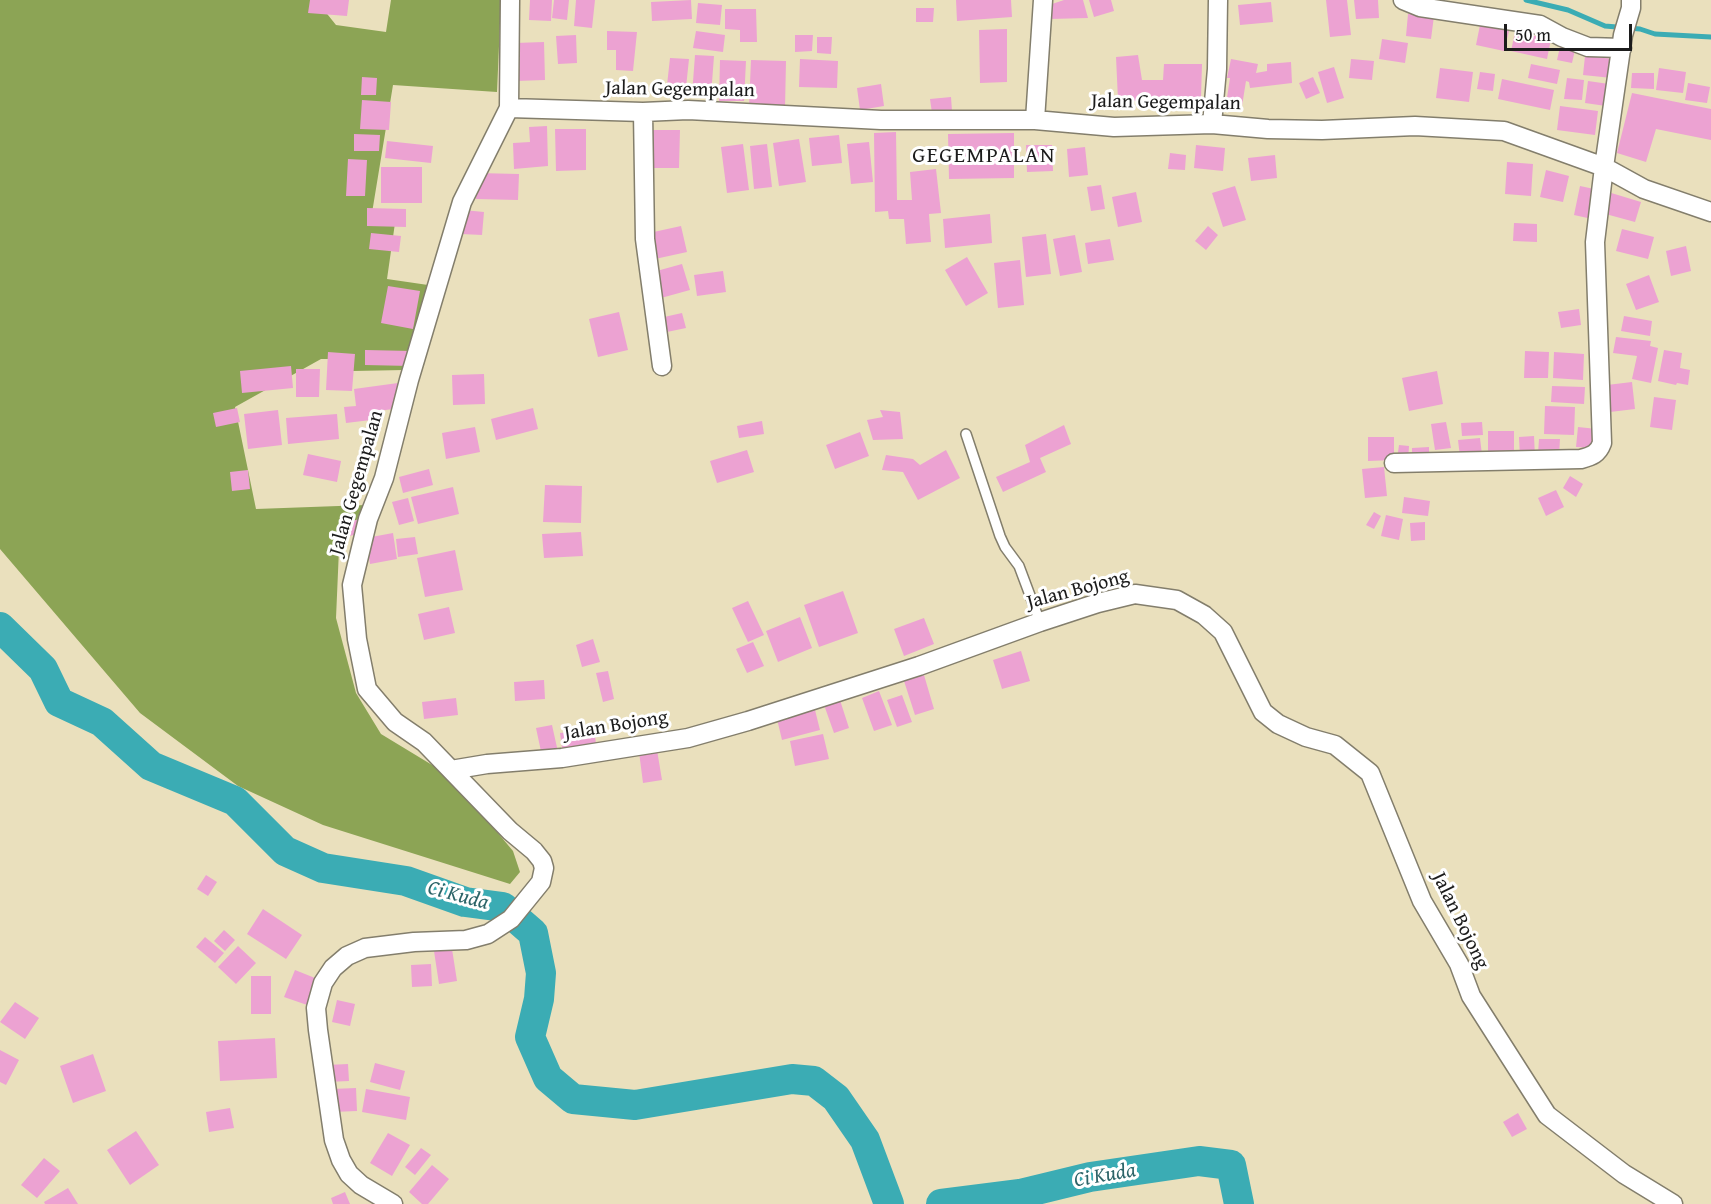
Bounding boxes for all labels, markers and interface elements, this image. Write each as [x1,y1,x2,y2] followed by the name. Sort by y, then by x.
[1507,12,1634,50] scale bar
[1515,21,1551,48] text: 50 m
[605,77,755,103] street label: Jalan Gegempalan
[1091,90,1241,116] street label: Jalan Gegempalan
[912,143,1056,169] district label: GEGEMPALAN
[325,408,389,558] street label: Jalan Gegempalan
[1024,565,1132,615] street label: Jalan Bojong
[562,706,670,746] street label: Jalan Bojong
[1426,869,1494,973] street label: Jalan Bojong
[425,876,491,916] water label: Ci Kuda
[1072,1158,1138,1194] water label: Ci Kuda

